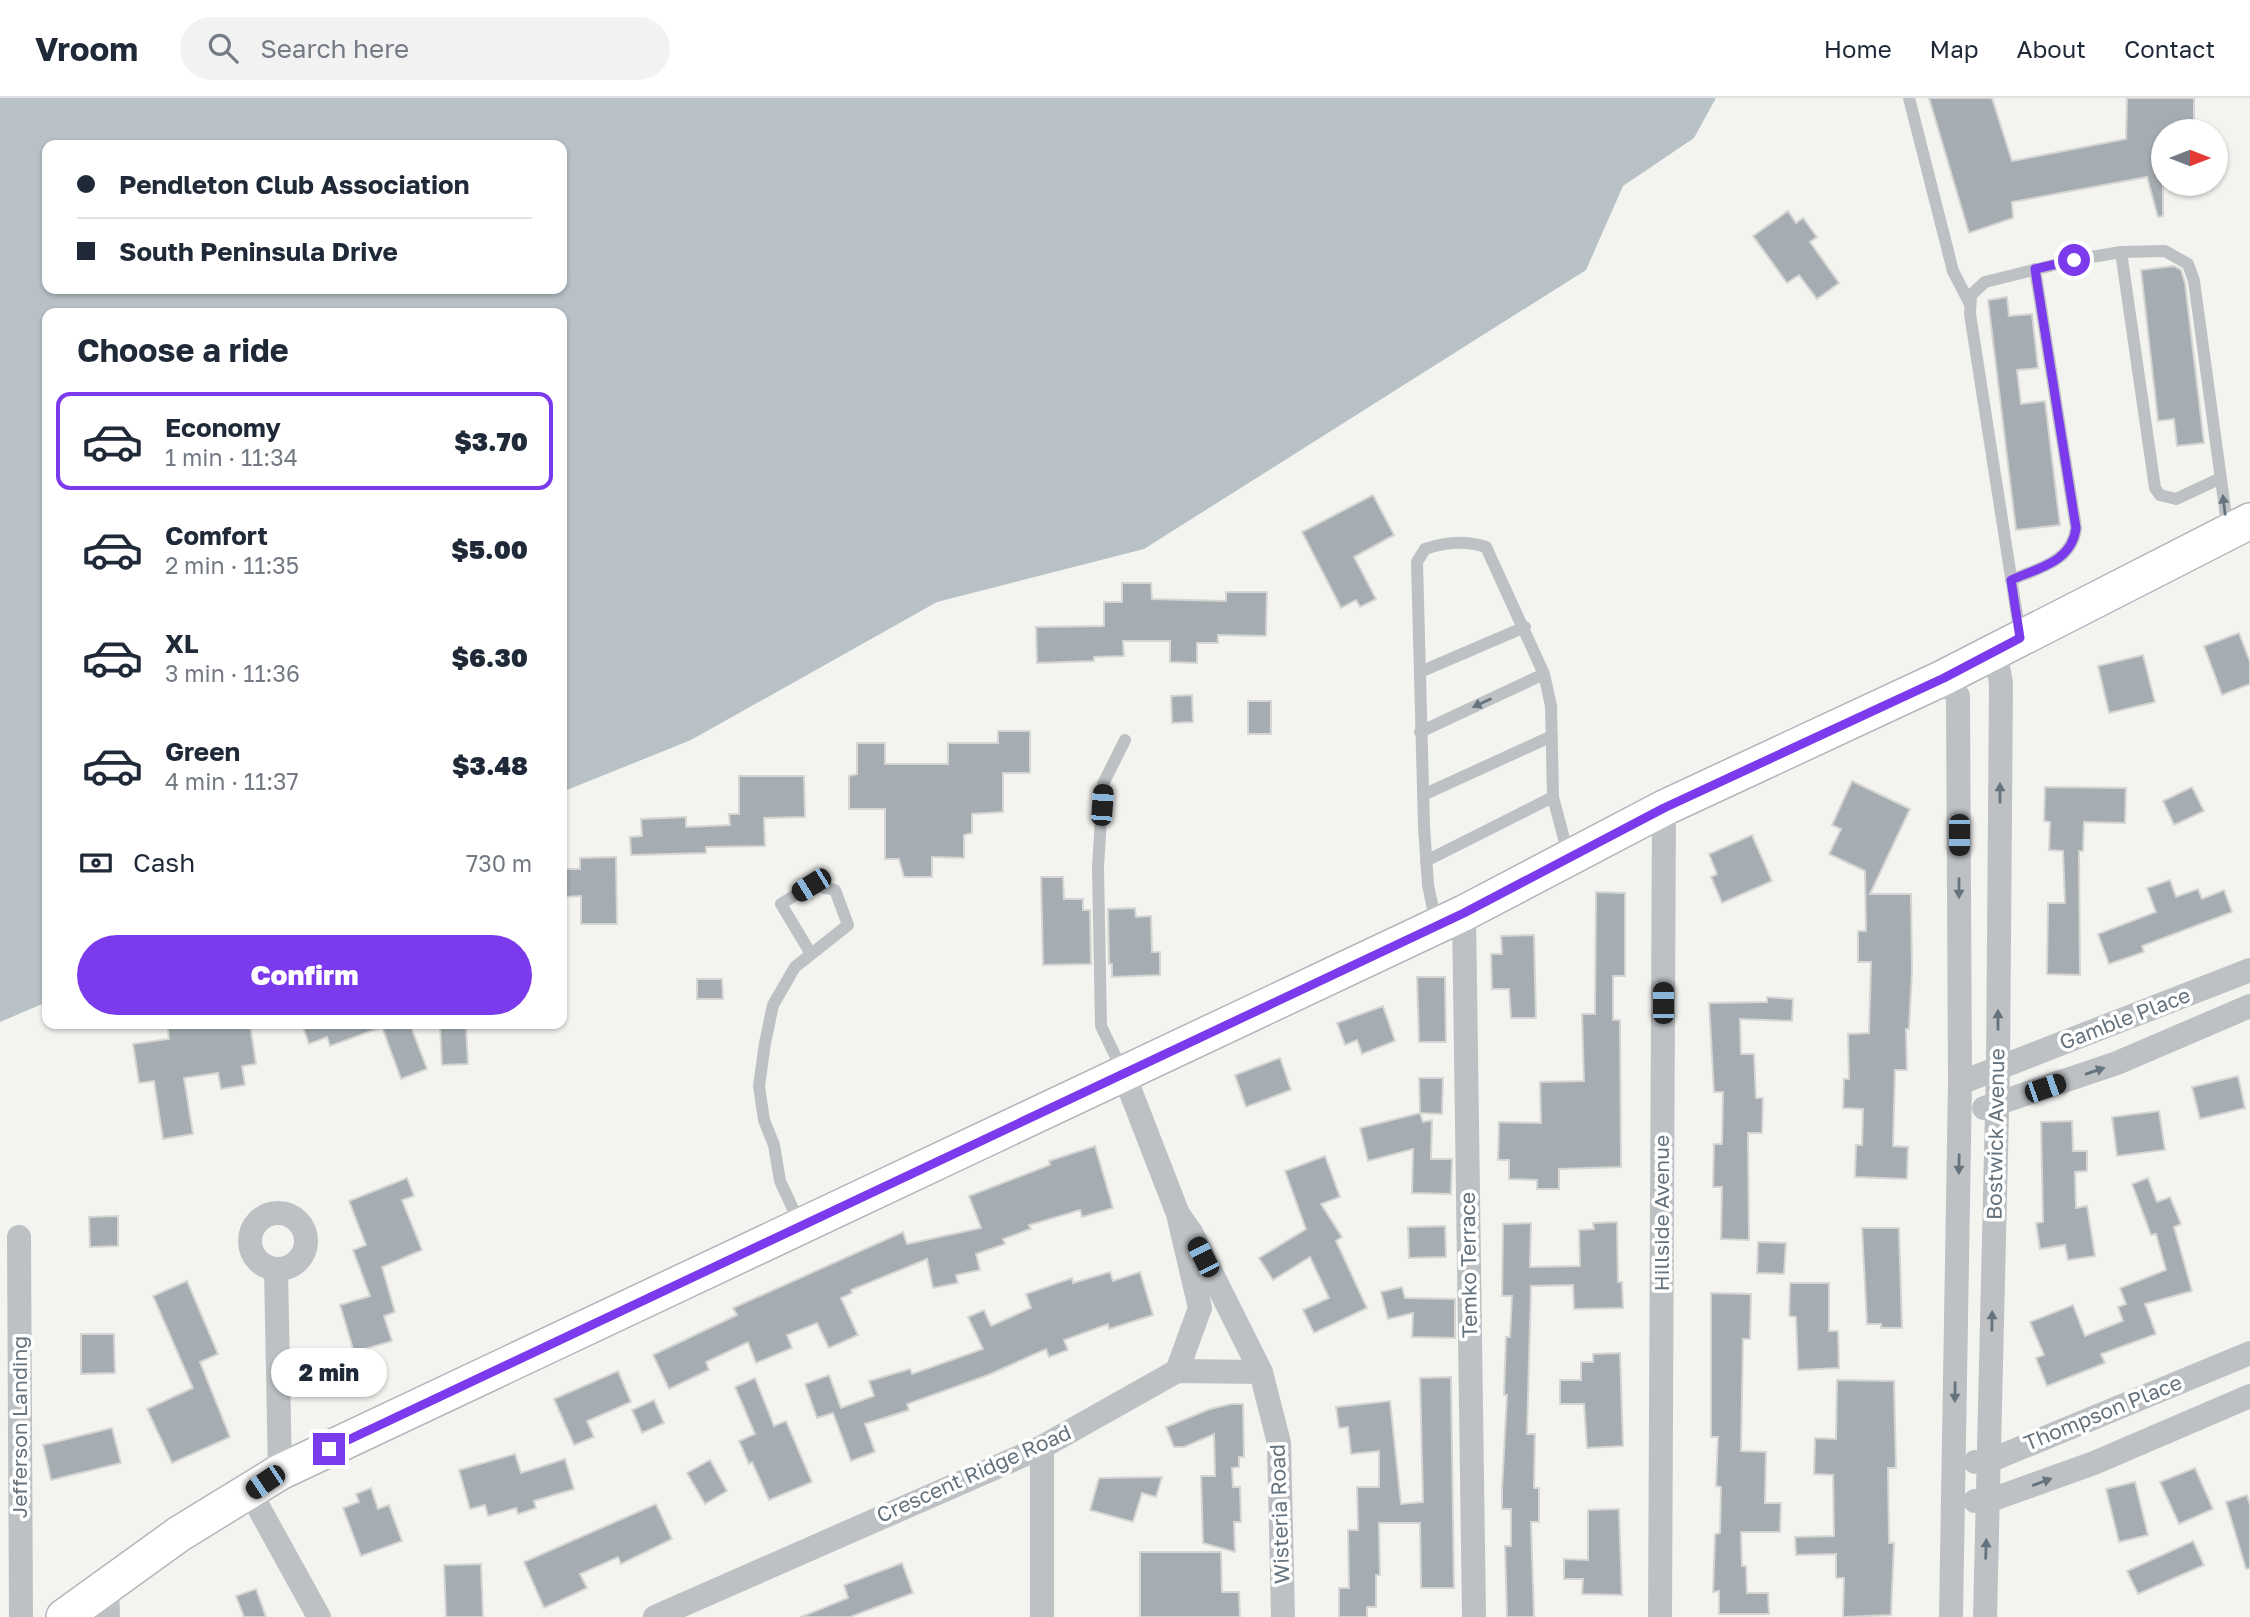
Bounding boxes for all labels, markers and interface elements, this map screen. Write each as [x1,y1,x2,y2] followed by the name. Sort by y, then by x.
[180,17,670,80] search box
[35,29,138,68] text: Vroom
[204,29,242,67] icon: search
[260,33,409,64] text: Search here
[1824,34,1892,63] text: Home
[1930,34,1979,63] text: Map
[2017,34,2086,63] text: About
[2124,34,2215,63] text: Contact
[2151,119,2228,196] north arrow
[2151,119,2228,196] map controls
[119,169,469,200] text: Pendleton Club Association
[119,236,398,267] text: South Peninsula Drive
[2058,244,2090,276] route start
[77,331,289,369] text: Choose a ride
[81,410,144,473] icon: car
[165,412,281,443] text: Economy
[454,426,528,457] text: $3.70
[165,443,298,471] text: 1 min · 11:34
[2219,494,2230,516] one-way arrow
[81,518,144,581] icon: car
[165,520,268,551] text: Comfort
[451,534,528,565] text: $5.00
[165,551,299,579] text: 2 min · 11:35
[81,626,144,689] icon: car
[165,628,199,659] text: XL
[452,642,528,673] text: $6.30
[165,659,300,687] text: 3 min · 11:36
[1472,697,1492,708] one-way arrow
[81,734,144,797] icon: car
[165,736,240,767] text: Green
[452,750,528,781] text: $3.48
[165,767,299,795] text: 4 min · 11:37
[1994,782,2006,804] one-way arrow
[1091,783,1114,827] car
[1949,814,1970,856] car
[77,844,115,882] icon: cash
[133,847,195,878] text: Cash
[466,849,532,877] text: 730 m
[788,865,835,905] car
[1953,877,1965,899] one-way arrow
[77,935,532,1015] button: Confirm
[2056,981,2194,1055] street label: Gamble Place
[1653,982,1674,1024] car
[1992,1009,2004,1031] one-way arrow
[1981,1048,2009,1220] street label: Bostwick Avenue
[2085,1065,2106,1076] one-way arrow
[2022,1071,2069,1105] car
[1648,1135,1674,1291] street label: Hillside Avenue
[1953,1154,1965,1176] one-way arrow
[1454,1192,1482,1338] street label: Temko Terrace
[1185,1234,1222,1280] car
[1986,1310,1998,1332] one-way arrow
[6,1336,32,1518] street label: Jefferson Landing
[271,1348,387,1396] callout: 2 min
[299,1358,359,1386] text: 2 min
[2020,1369,2185,1456] street label: Thompson Place
[1949,1381,1961,1403] one-way arrow
[872,1418,1075,1528] street label: Crescent Ridge Road
[313,1433,345,1465] route end
[1264,1444,1294,1584] street label: Wisteria Road
[242,1462,289,1502] car
[2032,1476,2053,1487] one-way arrow
[1981,1538,1992,1560] one-way arrow

